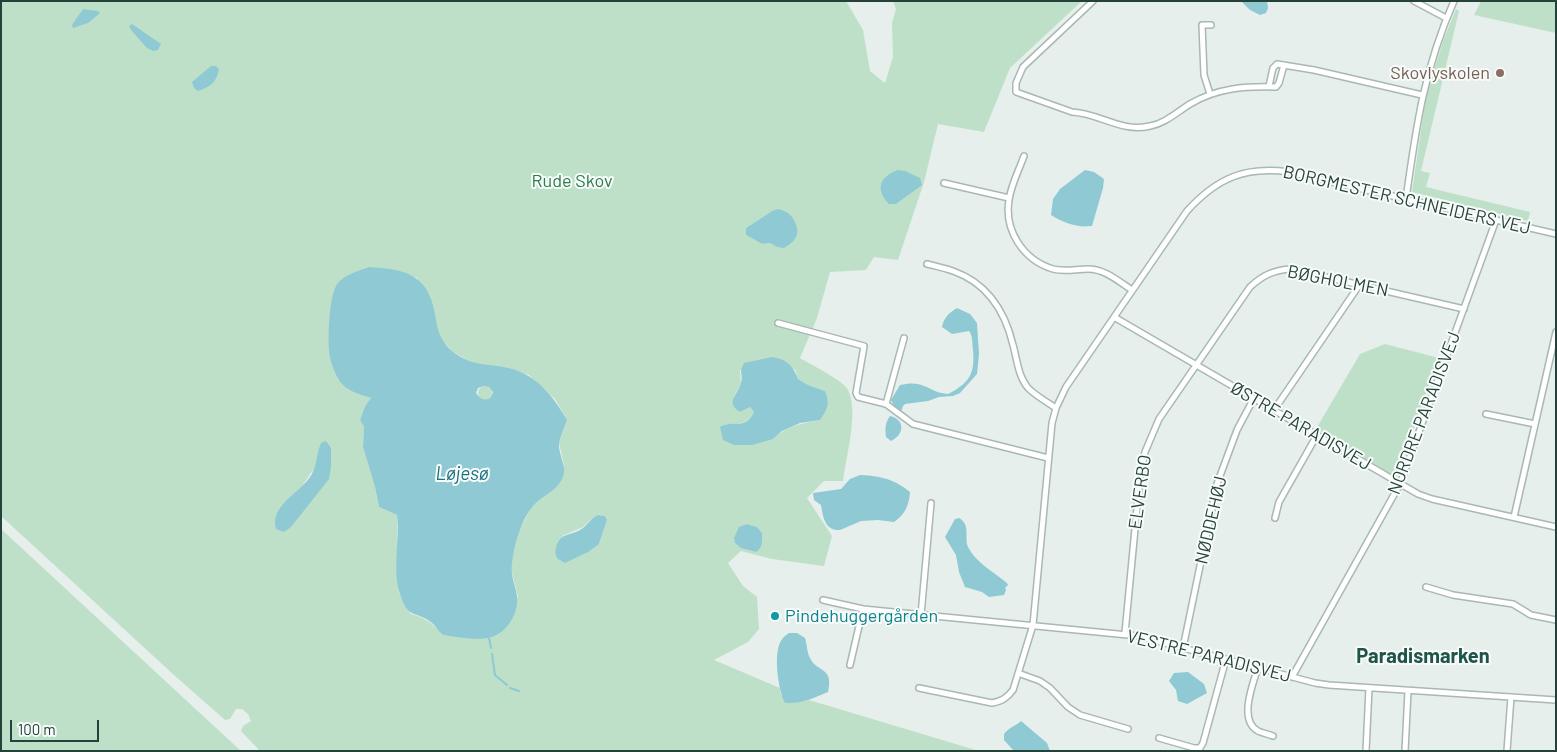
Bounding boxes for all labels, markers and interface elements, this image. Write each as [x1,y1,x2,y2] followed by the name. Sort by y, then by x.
[1390,62,1490,84] place label: Skovlyskolen
[1494,67,1506,79] marker: Skovlyskolen
[1281,161,1533,239] street label: BORGMESTER SCHNEIDERS VEJ
[532,170,612,192] park label: Rude Skov
[1286,261,1390,301] street label: BØGHOLMEN
[1383,329,1465,497] street label: NORDRE PARADISVEJ
[1227,377,1375,475] street label: ØSTRE PARADISVEJ
[1124,453,1156,531] street label: ELVERBO
[436,463,488,485] water label: Løjesø
[1190,474,1232,566] street label: NØDDEHØJ
[785,605,938,627] place label: Pindehuggergården
[769,610,781,622] marker: Pindehuggergården
[1125,625,1293,687] street label: VESTRE PARADISVEJ
[1356,644,1490,668] district label: Paradismarken
[12,710,101,742] scale bar
[18,720,56,738] text: 100 m

